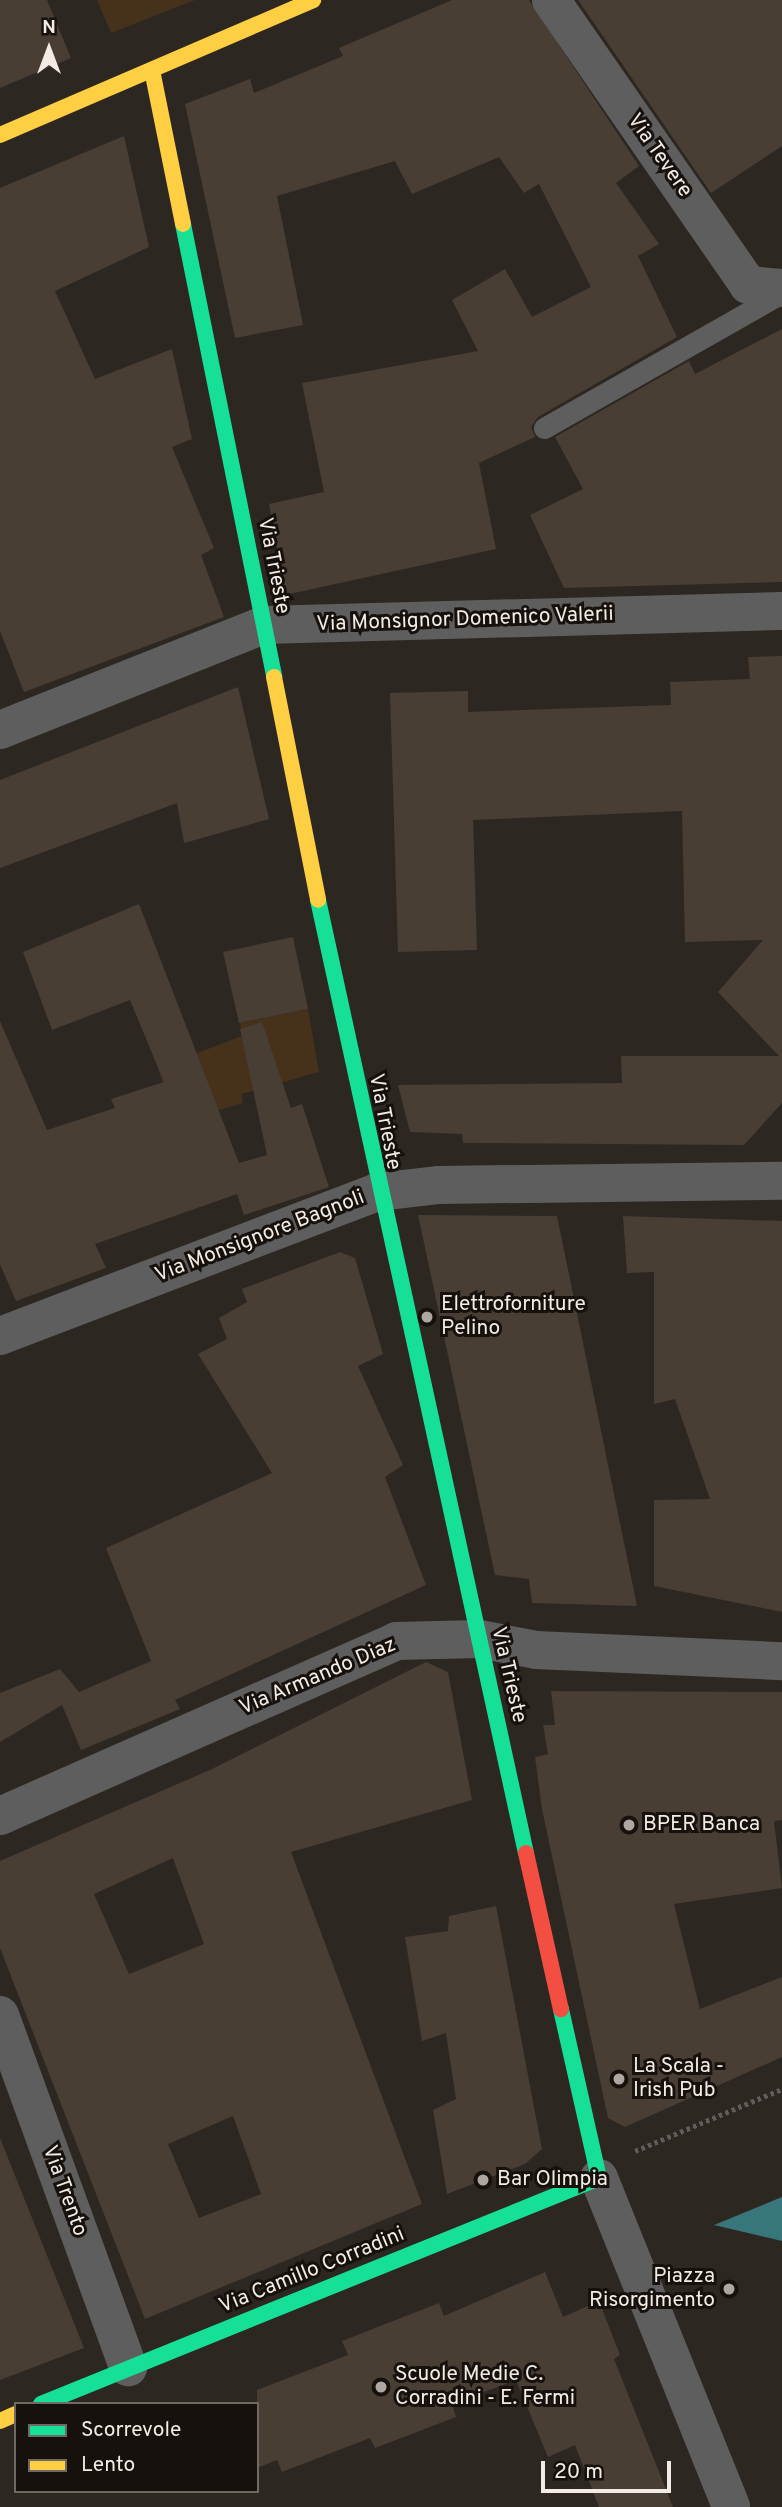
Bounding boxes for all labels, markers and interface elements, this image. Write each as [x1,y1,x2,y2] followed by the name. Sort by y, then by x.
[14,14,84,84] north arrow
[42,16,56,40] text: N
[621,109,697,203] street label: Via Tevere
[251,515,295,617] street label: Via Trieste
[316,602,614,638] street label: Via Monsignor Domenico Valerii
[362,1071,406,1173] street label: Via Trieste
[152,1185,368,1289] street label: Via Monsignore Bagnoli
[441,1292,586,1342] place label: Elettroforniture Pelino
[419,1309,435,1325] marker: Elettroforniture Pelino
[485,1624,531,1726] street label: Via Trieste
[236,1632,400,1722] street label: Via Armando Diaz
[643,1812,760,1838] place label: BPER Banca
[621,1817,637,1833] marker: BPER Banca
[633,2054,724,2104] place label: La Scala - Irish Pub
[611,2071,627,2087] marker: La Scala - Irish Pub
[36,2142,92,2240] street label: Via Trento
[497,2167,608,2193] place label: Bar Olimpia
[475,2172,491,2188] marker: Bar Olimpia
[216,2222,408,2320] street label: Via Camillo Corradini
[589,2264,715,2314] place label: Piazza Risorgimento
[721,2281,737,2297] marker: Piazza Risorgimento
[395,2362,575,2412] place label: Scuole Medie C. Corradini - E. Fermi
[373,2379,389,2395] marker: Scuole Medie C. Corradini - E. Fermi
[14,2402,259,2493] legend
[81,2417,181,2444] text: Scorrevole
[544,2448,674,2492] scale bar
[81,2452,135,2479] text: Lento
[554,2459,603,2486] text: 20 m

